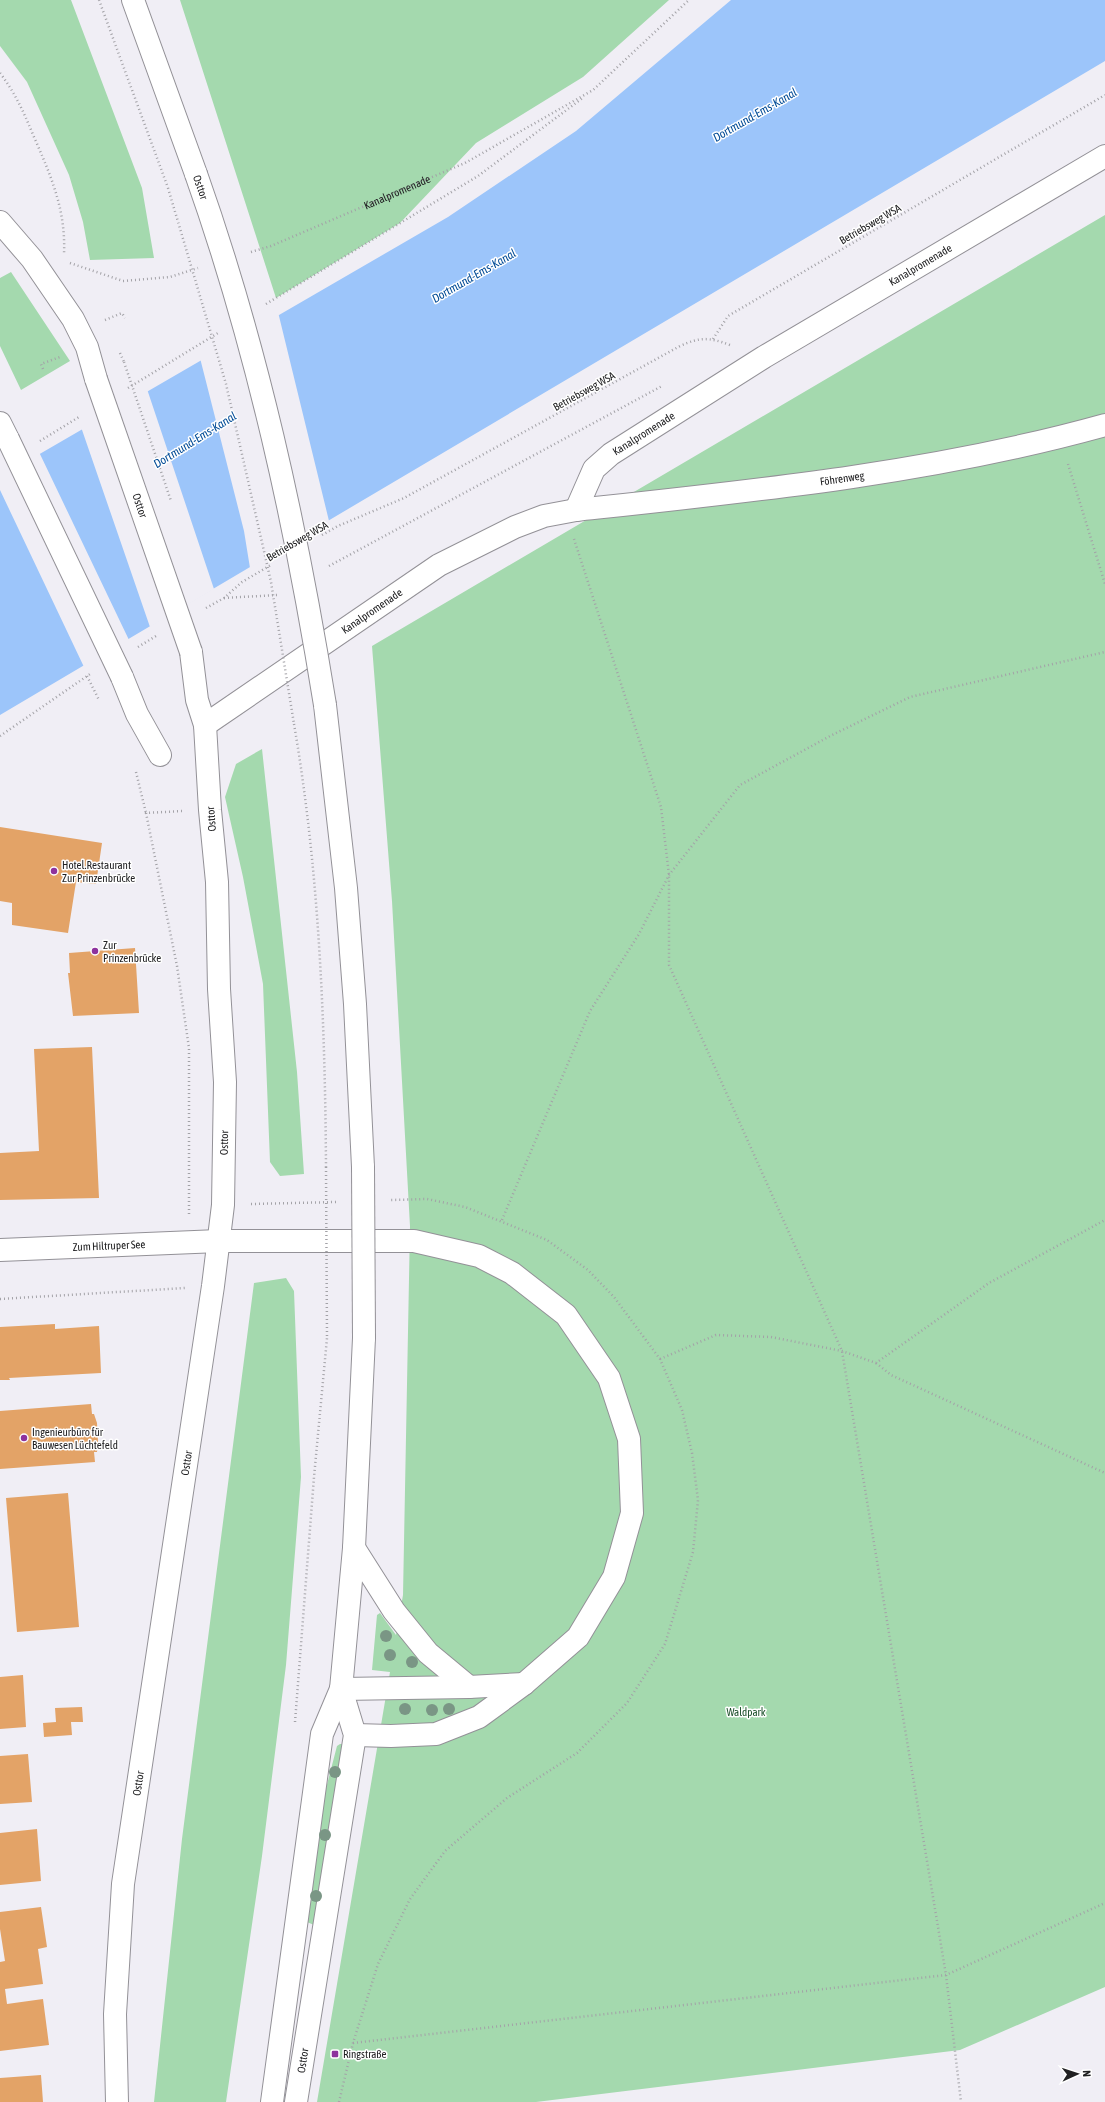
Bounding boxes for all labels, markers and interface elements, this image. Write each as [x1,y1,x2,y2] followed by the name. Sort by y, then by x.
[710,85,800,145] water label: Dortmund-Ems-Kanal
[191,173,211,202] street label: Osttor
[362,173,432,212] street label: Kanalpromenade
[837,201,903,246] street label: Betriebsweg WSA
[887,242,954,288] street label: Kanalpromenade
[429,246,519,306] water label: Dortmund-Ems-Kanal
[551,369,618,413] street label: Betriebsweg WSA
[151,409,239,471] water label: Dortmund-Ems-Kanal
[610,409,677,457] street label: Kanalpromenade
[819,469,865,487] street label: Föhrenweg
[130,492,150,520] street label: Osttor
[264,518,330,563] street label: Betriebsweg WSA
[339,586,404,636] street label: Kanalpromenade
[204,805,218,832] street label: Osttor
[62,859,135,884] place label: Hotel.Restaurant Zur Prinzenbrücke
[49,866,59,876] marker: Hotel.Restaurant Zur Prinzenbrücke
[103,939,161,964] place label: Zur Prinzenbrücke
[90,946,100,956] marker: Zur Prinzenbrücke
[218,1129,230,1155] street label: Osttor
[72,1238,146,1253] street label: Zum Hiltruper See
[32,1426,118,1451] place label: Ingenieurbüro für Bauwesen Lüchtefeld
[19,1433,29,1443] marker: Ingenieurbüro für Bauwesen Lüchtefeld
[179,1449,194,1476] street label: Osttor
[726,1706,766,1718] park label: Waldpark
[130,1769,146,1797] street label: Osttor
[295,2047,311,2074] street label: Osttor
[343,2048,386,2060] place label: Ringstraße
[330,2049,340,2059] marker: Ringstraße
[1057,2054,1097,2094] north arrow
[1081,2070,1093,2077] text: N

